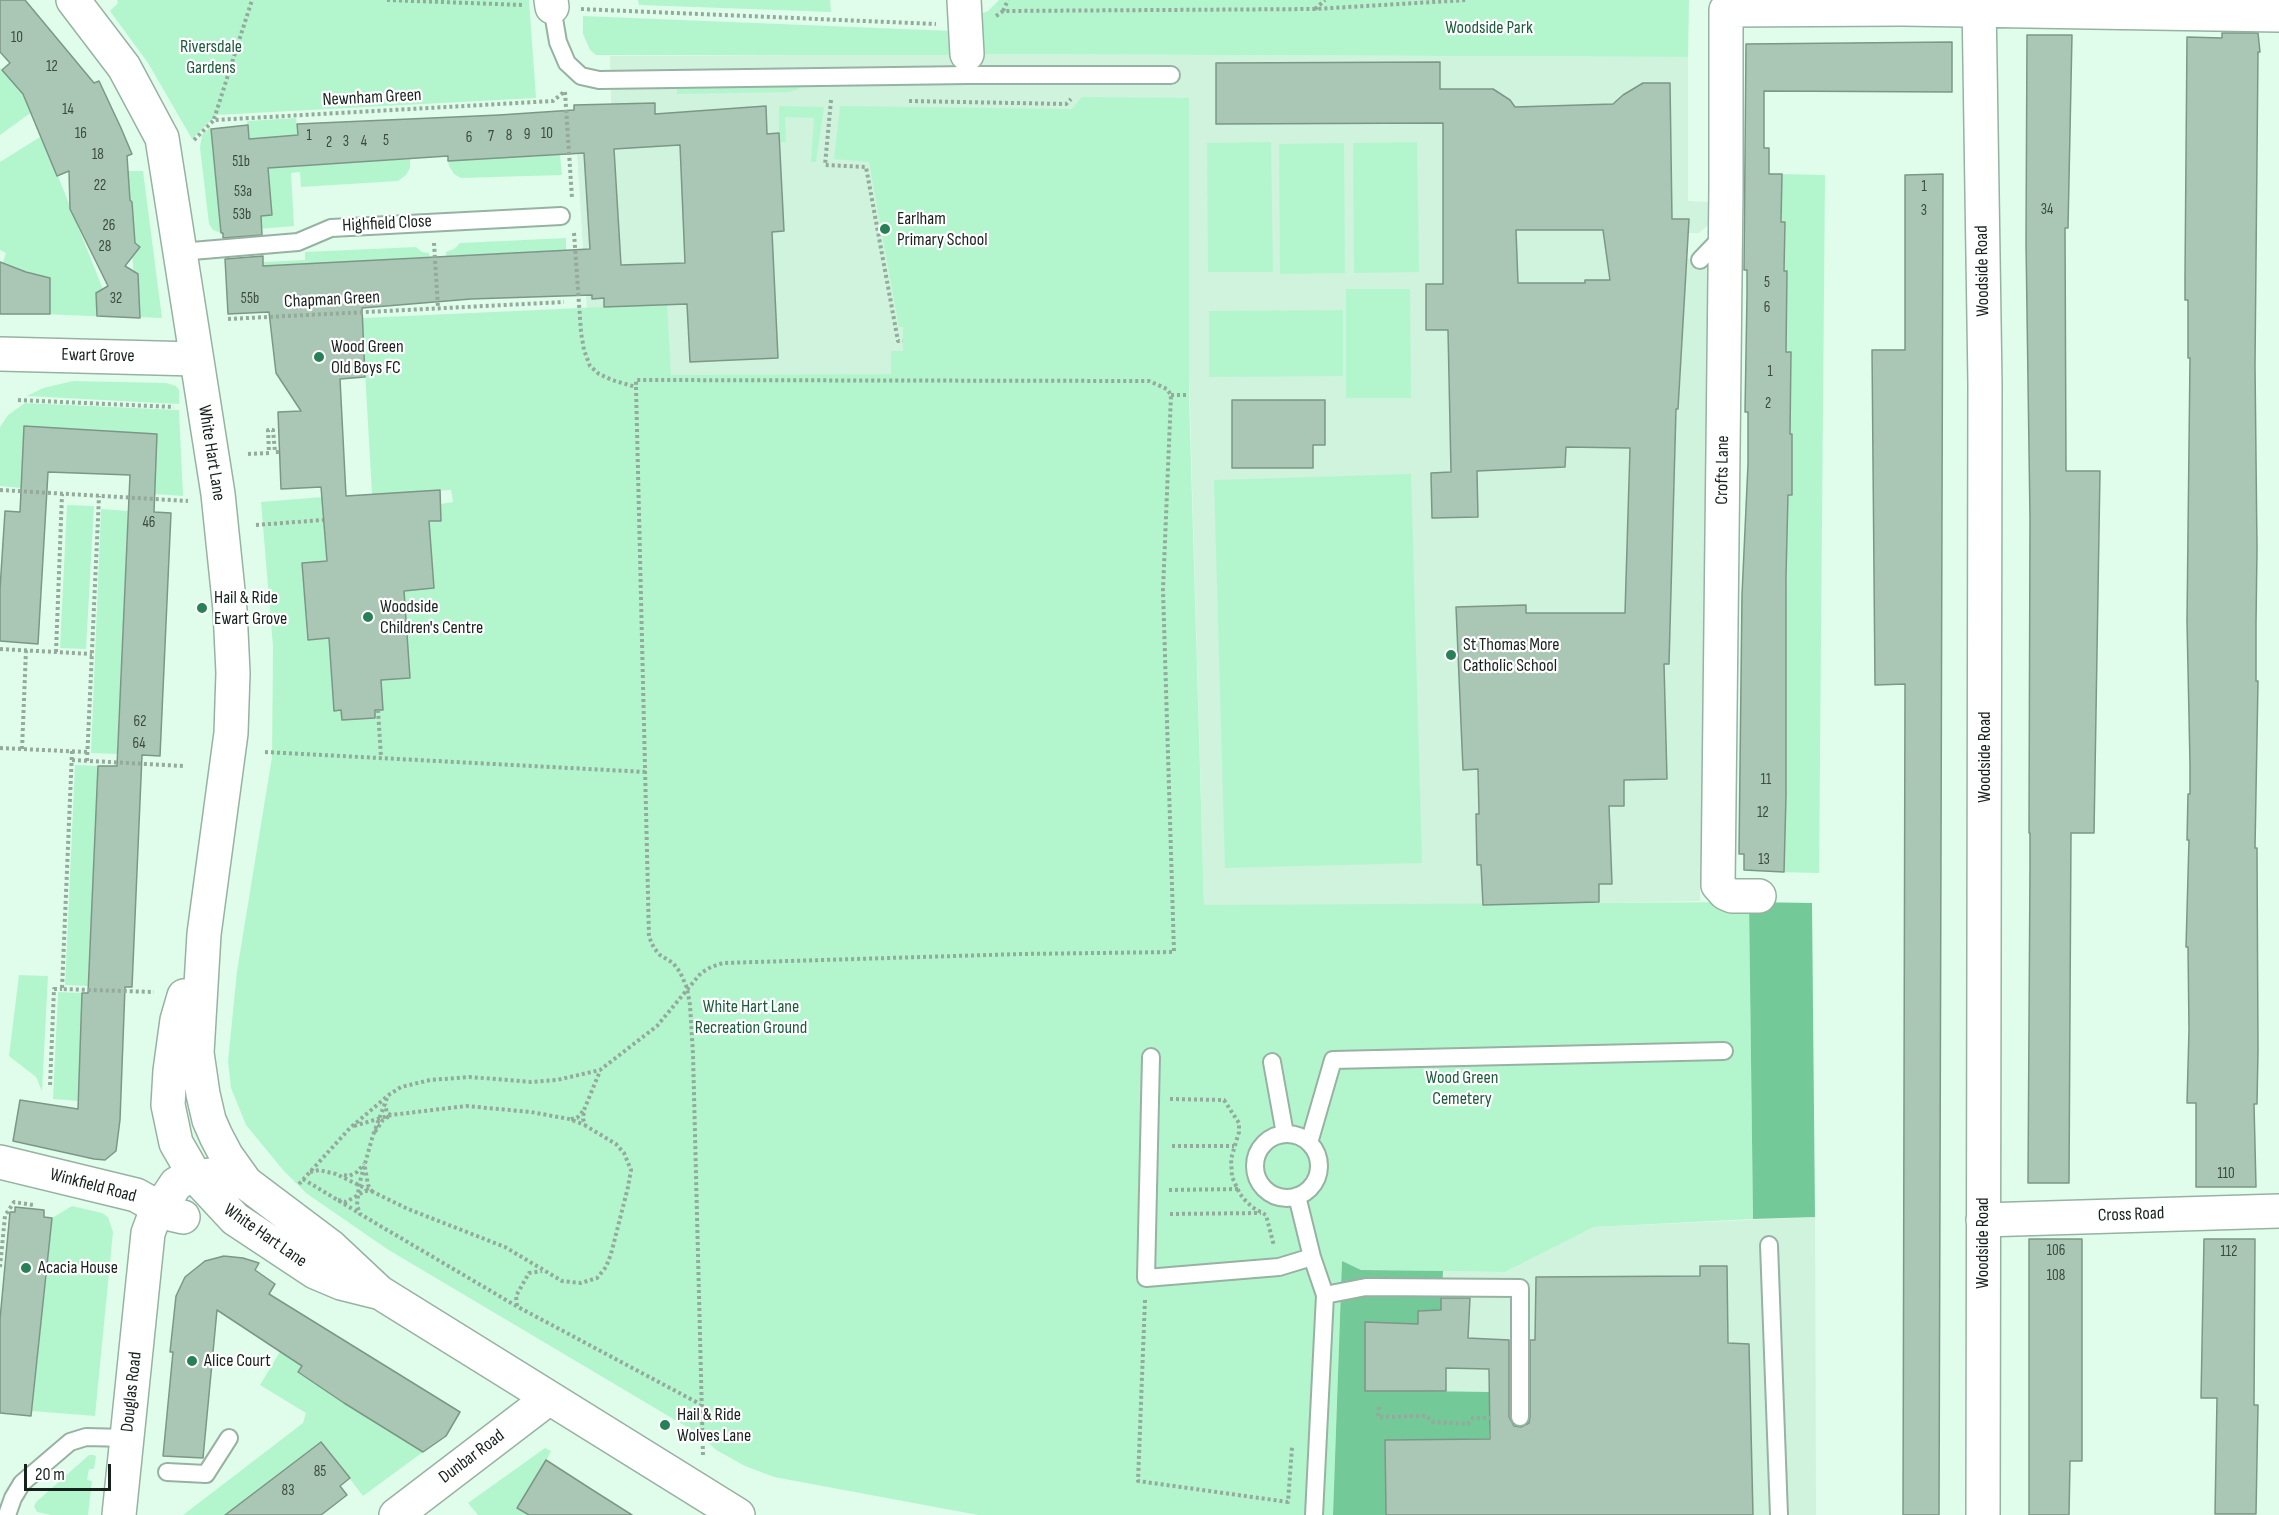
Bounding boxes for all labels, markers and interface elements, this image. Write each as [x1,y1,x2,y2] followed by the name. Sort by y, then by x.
[1445,17,1533,39] park label: Woodside Park
[11,29,23,47] house number: 10
[180,36,242,78] park label: Riversdale Gardens
[46,58,58,76] house number: 12
[322,85,422,111] street label: Newnham Green
[62,101,74,119] house number: 14
[75,125,87,143] house number: 16
[541,125,553,143] house number: 10
[524,126,530,144] house number: 9
[306,127,312,145] house number: 1
[506,127,512,145] house number: 8
[488,128,494,146] house number: 7
[466,129,472,147] house number: 6
[383,132,389,150] house number: 5
[343,133,349,151] house number: 3
[361,133,367,151] house number: 4
[326,134,332,152] house number: 2
[92,146,104,164] house number: 18
[232,153,250,171] house number: 51b
[94,177,106,195] house number: 22
[1921,178,1927,196] house number: 1
[234,183,252,201] house number: 53a
[2041,201,2053,219] house number: 34
[1921,202,1927,220] house number: 3
[233,206,251,224] house number: 53b
[897,208,988,250] place label: Earlham Primary School
[342,211,432,237] street label: Highfield Close
[103,217,115,235] house number: 26
[878,222,892,236] marker: Earlham Primary School
[1971,225,1995,317] street label: Woodside Road
[99,238,111,256] house number: 28
[1764,274,1770,292] house number: 5
[284,287,380,313] street label: Chapman Green
[110,290,122,308] house number: 32
[241,290,259,308] house number: 55b
[1764,299,1770,317] house number: 6
[331,336,404,378] place label: Wood Green Old Boys FC
[61,345,135,367] street label: Ewart Grove
[312,350,326,364] marker: Wood Green Old Boys FC
[1767,363,1773,381] house number: 1
[1765,395,1771,413] house number: 2
[193,404,229,502] street label: White Hart Lane
[1712,435,1734,505] street label: Crofts Lane
[143,514,155,532] house number: 46
[214,587,287,630] place label: Hail & Ride Ewart Grove
[380,596,483,638] place label: Woodside Children's Centre
[195,601,209,615] marker: Hail & Ride Ewart Grove
[361,610,375,624] marker: Woodside Children's Centre
[1463,634,1559,676] place label: St Thomas More Catholic School
[1444,648,1458,662] marker: St Thomas More Catholic School
[1974,711,1996,803] street label: Woodside Road
[134,713,146,731] house number: 62
[132,735,146,753] house number: 64
[1761,771,1771,789] house number: 11
[1757,804,1769,822] house number: 12
[1758,851,1770,869] house number: 13
[695,996,807,1038] park label: White Hart Lane Recreation Ground
[1426,1067,1498,1110] park label: Wood Green Cemetery
[47,1164,139,1208] street label: Winkfield Road
[2217,1165,2235,1183] house number: 110
[1972,1197,1994,1289] street label: Woodside Road
[219,1199,311,1273] street label: White Hart Lane
[2097,1203,2165,1227] street label: Cross Road
[2047,1242,2065,1260] house number: 106
[2221,1243,2237,1261] house number: 112
[38,1257,118,1279] place label: Acacia House
[19,1261,33,1275] marker: Acacia House
[2047,1267,2065,1285] house number: 108
[204,1350,271,1372] place label: Alice Court
[117,1351,147,1433] street label: Douglas Road
[185,1354,199,1368] marker: Alice Court
[677,1404,751,1446] place label: Hail & Ride Wolves Lane
[658,1418,672,1432] marker: Hail & Ride Wolves Lane
[435,1425,509,1489] street label: Dunbar Road
[27,1452,114,1490] scale bar
[314,1463,326,1481] house number: 85
[35,1464,65,1485] text: 20 m
[282,1482,294,1500] house number: 83

